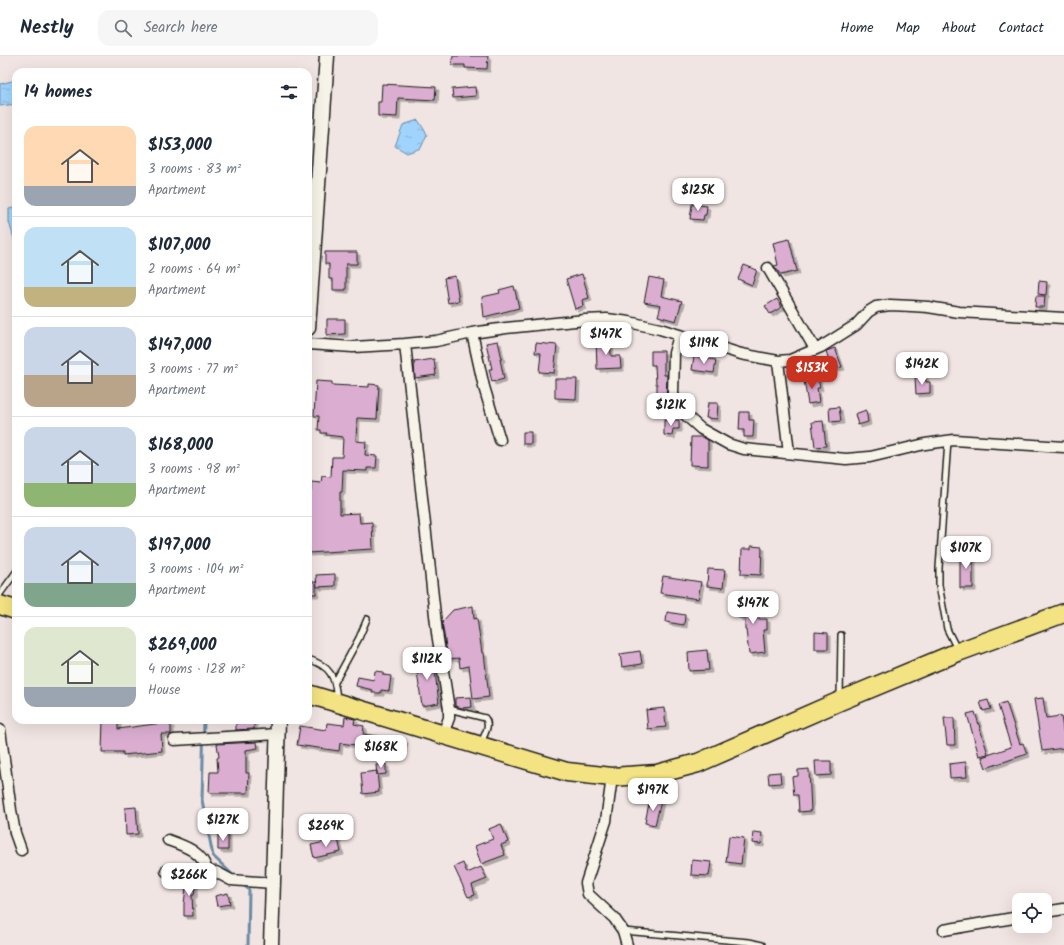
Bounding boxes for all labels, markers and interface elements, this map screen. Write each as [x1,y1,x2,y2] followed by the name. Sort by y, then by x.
[98,10,378,46] search box
[20,13,74,43] text: Nestly
[144,16,218,40] text: Search here
[112,17,134,39] icon: search
[840,17,874,39] text: Home
[896,17,920,39] text: Map
[942,17,976,39] text: About
[998,17,1044,39] text: Contact
[24,79,92,106] text: 14 homes
[278,81,300,103] icon: filters
[148,132,212,159] text: $153,000
[56,142,104,190] icon: home
[148,159,241,180] text: 3 rooms · 83 m²
[670,178,726,212] pin: $125K
[148,180,206,201] text: Apartment
[681,180,715,201] text: $125K
[148,232,211,259] text: $107,000
[56,243,104,291] icon: home
[148,259,240,280] text: 2 rooms · 64 m²
[148,280,206,301] text: Apartment
[578,322,634,356] pin: $147K
[590,324,622,345] text: $147K
[676,331,732,365] pin: $119K
[148,332,211,359] text: $147,000
[689,333,719,354] text: $119K
[56,343,104,391] icon: home
[894,352,950,386] pin: $142K
[905,354,939,375] text: $142K
[784,356,840,390] pin: $153K
[795,358,829,379] text: $153K
[148,359,238,380] text: 3 rooms · 77 m²
[148,380,206,401] text: Apartment
[643,393,699,427] pin: $121K
[656,395,686,416] text: $121K
[148,432,213,459] text: $168,000
[56,443,104,491] icon: home
[148,459,240,480] text: 3 rooms · 98 m²
[148,480,206,501] text: Apartment
[148,532,210,559] text: $197,000
[938,536,994,570] pin: $107K
[950,538,982,559] text: $107K
[56,543,104,591] icon: home
[148,559,243,580] text: 3 rooms · 104 m²
[148,580,206,601] text: Apartment
[725,591,781,625] pin: $147K
[737,593,769,614] text: $147K
[148,632,216,659] text: $269,000
[56,643,104,691] icon: home
[399,647,455,681] pin: $112K
[412,649,442,670] text: $112K
[148,659,245,680] text: 4 rooms · 128 m²
[148,680,180,701] text: House
[353,735,409,769] pin: $168K
[364,737,398,758] text: $168K
[625,778,681,812] pin: $197K
[637,780,669,801] text: $197K
[195,808,251,842] pin: $127K
[206,810,240,831] text: $127K
[298,814,354,848] pin: $269K
[308,816,344,837] text: $269K
[161,863,217,897] pin: $266K
[170,865,208,886] text: $266K
[1012,893,1052,933] map controls
[1012,893,1052,933] button: locate

